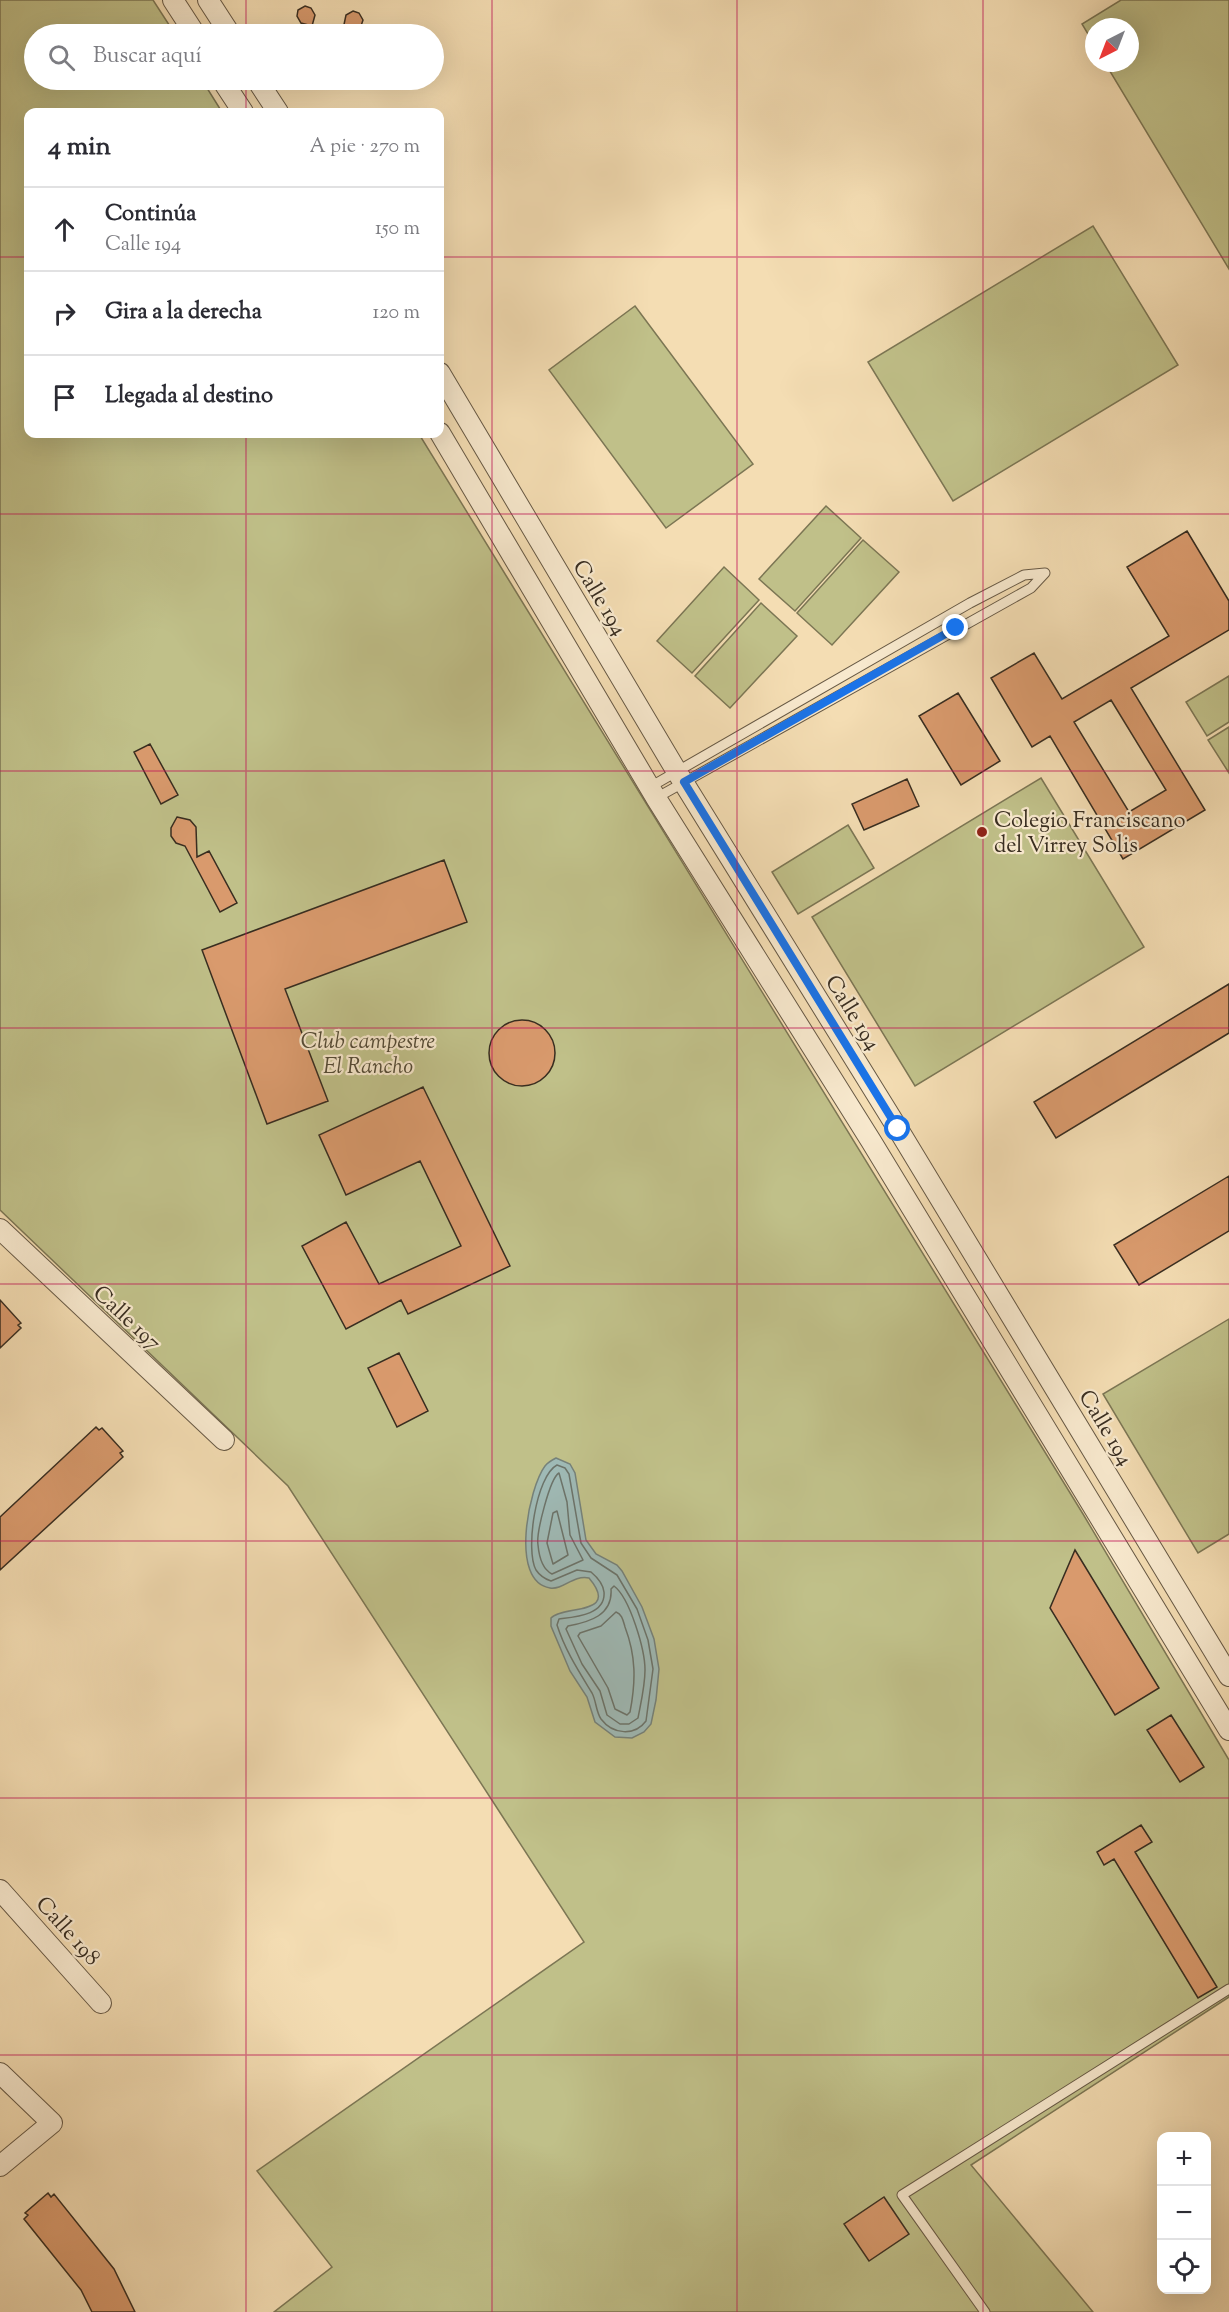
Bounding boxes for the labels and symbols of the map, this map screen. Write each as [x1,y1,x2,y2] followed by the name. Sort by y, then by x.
[1085,18,1139,72] north arrow
[563,554,634,643] street label: Calle 194
[942,614,968,640] route end
[994,806,1186,863] place label: Colegio Franciscano del Virrey Solis
[975,825,989,839] marker: Colegio Franciscano del Virrey Solis
[816,970,887,1058] street label: Calle 194
[301,1027,435,1084] park label: Club campestre El Rancho
[884,1115,910,1141] route start
[84,1279,167,1359] street label: Calle 197
[1069,1384,1140,1473] street label: Calle 194
[27,1890,107,1974] street label: Calle 198

